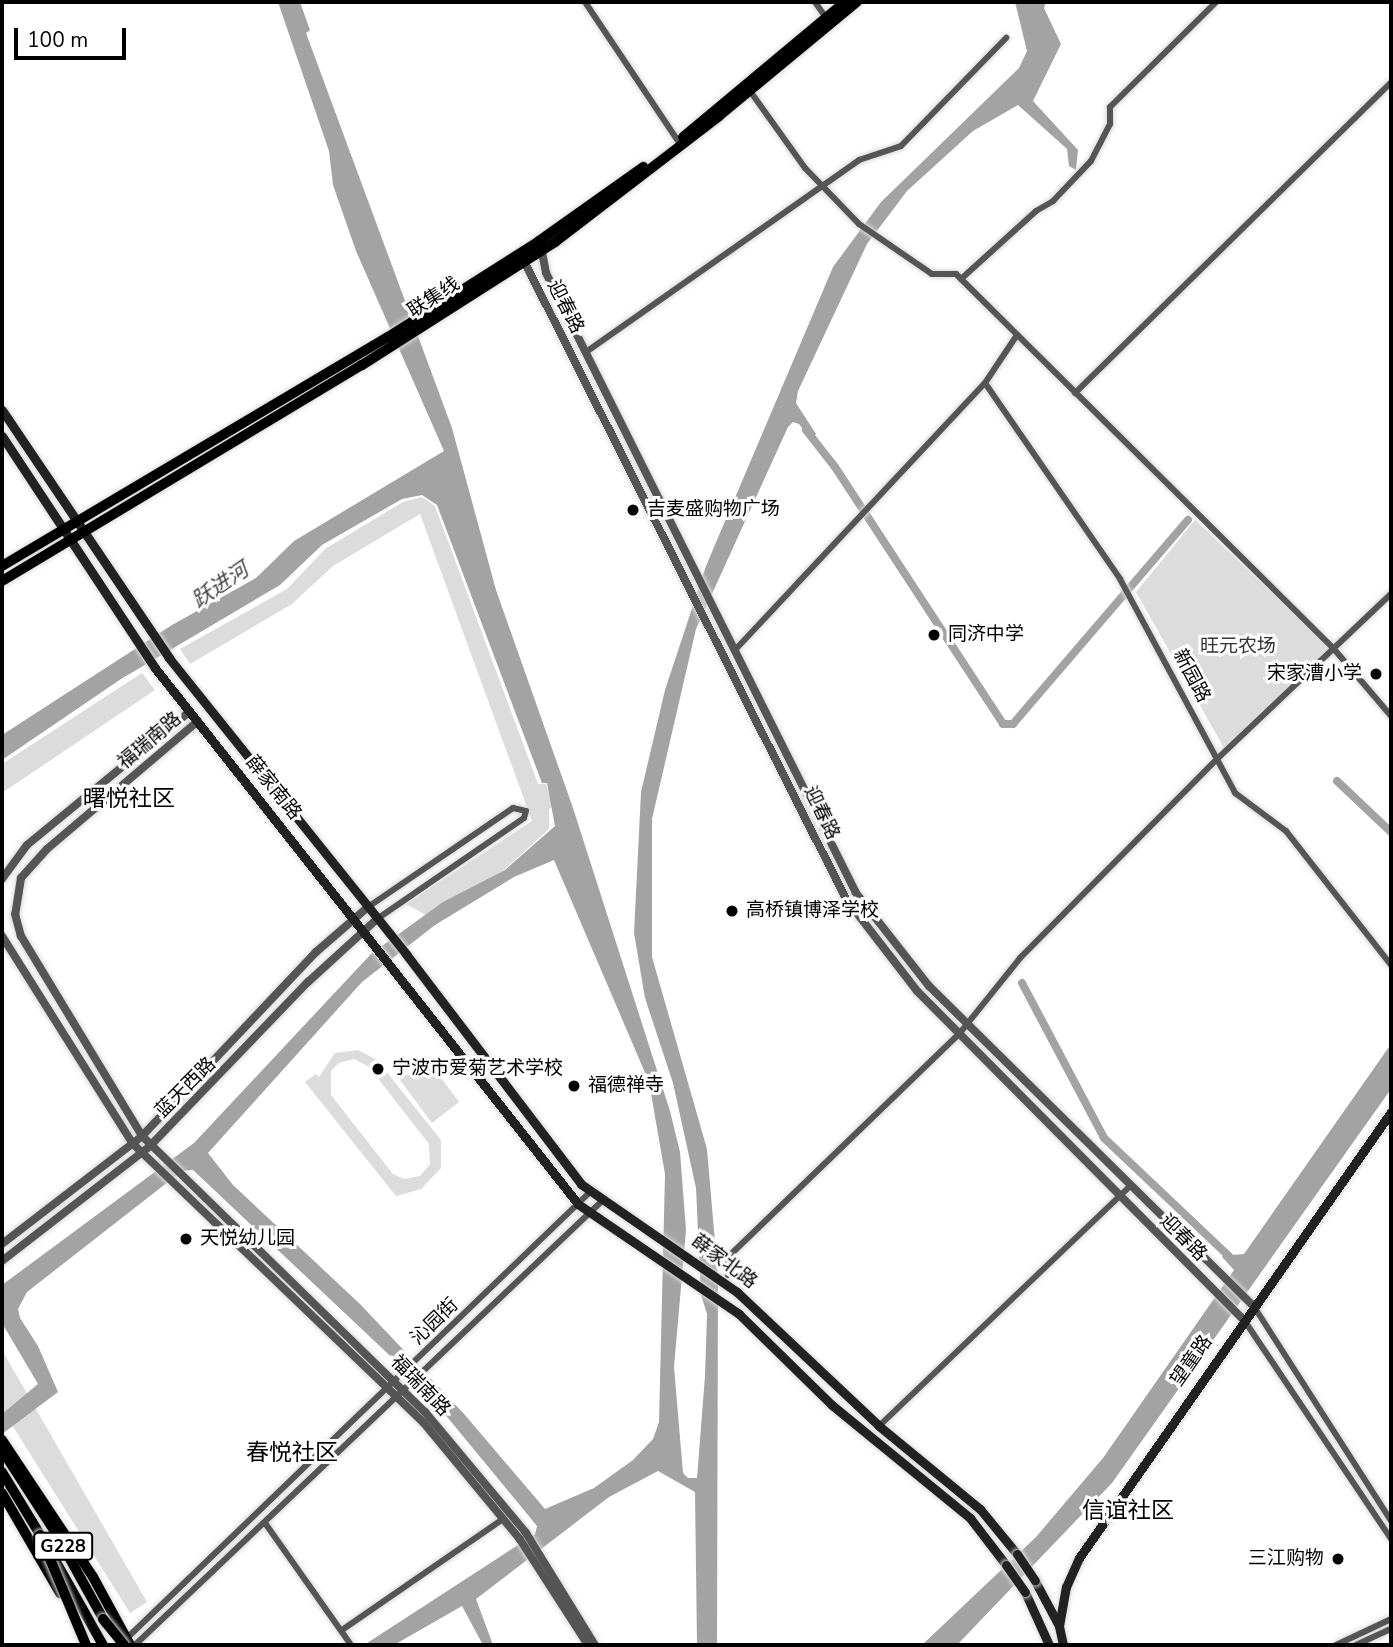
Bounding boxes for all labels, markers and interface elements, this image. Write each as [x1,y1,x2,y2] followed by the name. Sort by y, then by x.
[18,14,130,58] scale bar
[27,26,88,54] text: 100 m
[404,273,464,323] street label: 联集线
[542,276,588,338] street label: 迎春路
[647,499,780,521] place label: 吉麦盛购物广场
[625,502,641,518] marker: 吉麦盛购物广场
[187,557,253,613] water label: 跃进河
[948,624,1024,646] place label: 同济中学
[926,627,942,643] marker: 同济中学
[1200,636,1276,658] park label: 旺元农场
[1168,645,1214,707] street label: 新园路
[1267,663,1362,685] place label: 宋家漕小学
[1368,666,1384,682] marker: 宋家漕小学
[114,708,186,774] street label: 福瑞南路
[240,751,306,825] street label: 薛家南路
[798,782,844,844] street label: 迎春路
[83,785,175,813] district label: 曙悦社区
[746,900,879,922] place label: 高桥镇博泽学校
[724,903,740,919] marker: 高桥镇博泽学校
[151,1053,221,1123] street label: 蓝天西路
[392,1058,563,1080] place label: 宁波市爱菊艺术学校
[370,1061,386,1077] marker: 宁波市爱菊艺术学校
[588,1075,664,1097] place label: 福德禅寺
[566,1078,582,1094] marker: 福德禅寺
[1155,1210,1211,1266] street label: 迎春路
[200,1228,295,1250] place label: 天悦幼儿园
[687,1230,761,1294] street label: 薛家北路
[178,1231,194,1247] marker: 天悦幼儿园
[407,1294,463,1350] street label: 沁园街
[1166,1331,1218,1391] street label: 望童路
[385,1351,455,1421] street label: 福瑞南路
[246,1439,338,1467] district label: 春悦社区
[1082,1497,1174,1525] district label: 信谊社区
[32,1532,94,1560] road number: G228
[1248,1548,1324,1570] place label: 三江购物
[1330,1551,1346,1567] marker: 三江购物

